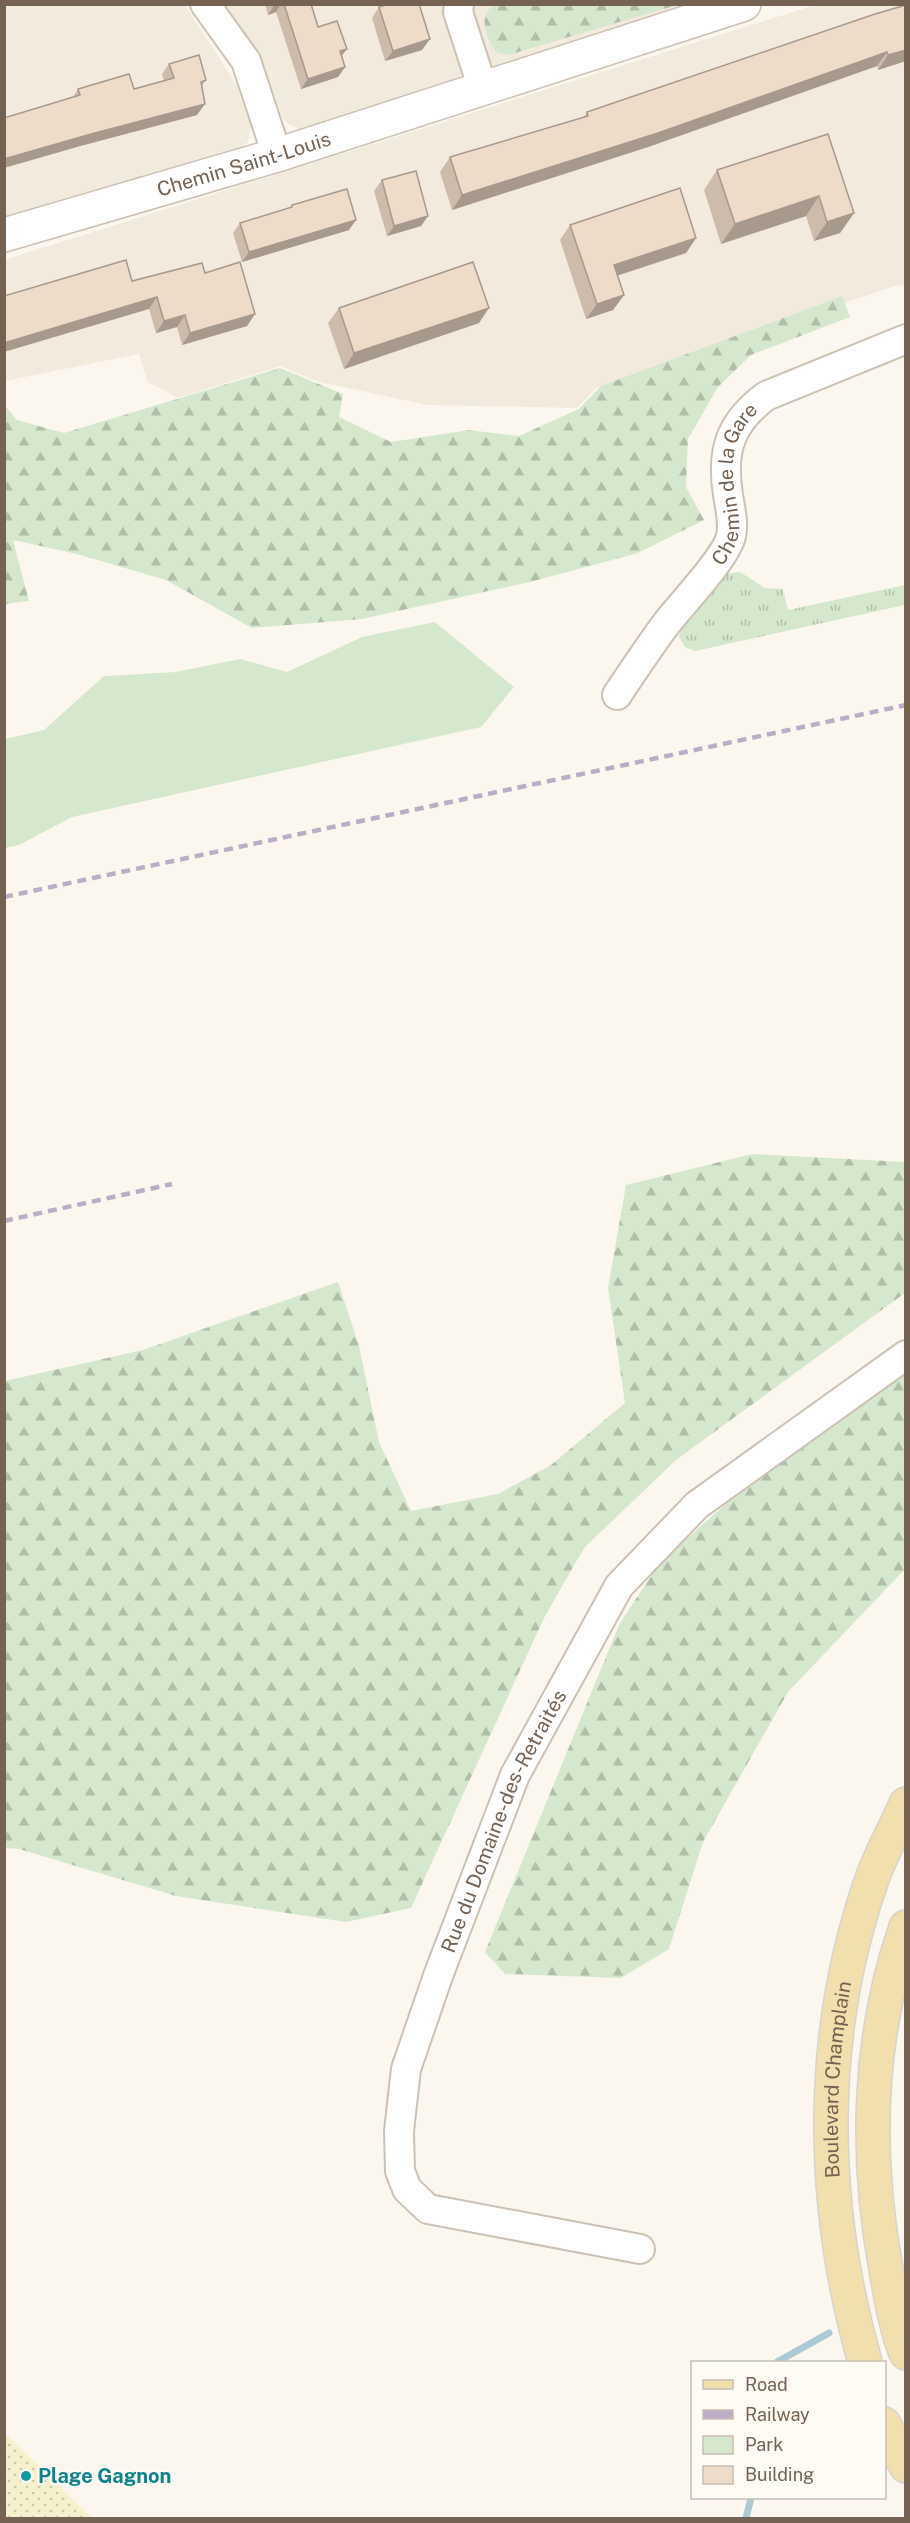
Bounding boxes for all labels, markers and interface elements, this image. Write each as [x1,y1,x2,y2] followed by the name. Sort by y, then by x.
[154,126,334,202] street label: Chemin Saint-Louis
[706,398,762,570] street label: Chemin de la Gare
[436,1686,571,1956] street label: Rue du Domaine-des-Retraités
[819,1979,856,2179] street label: Boulevard Champlain
[691,2361,886,2499] legend
[745,2374,788,2395] text: Road
[745,2404,810,2425] text: Railway
[745,2434,783,2455] text: Park
[38,2464,171,2488] place label: Plage Gagnon
[745,2464,814,2485] text: Building
[19,2469,33,2483] marker: Plage Gagnon

